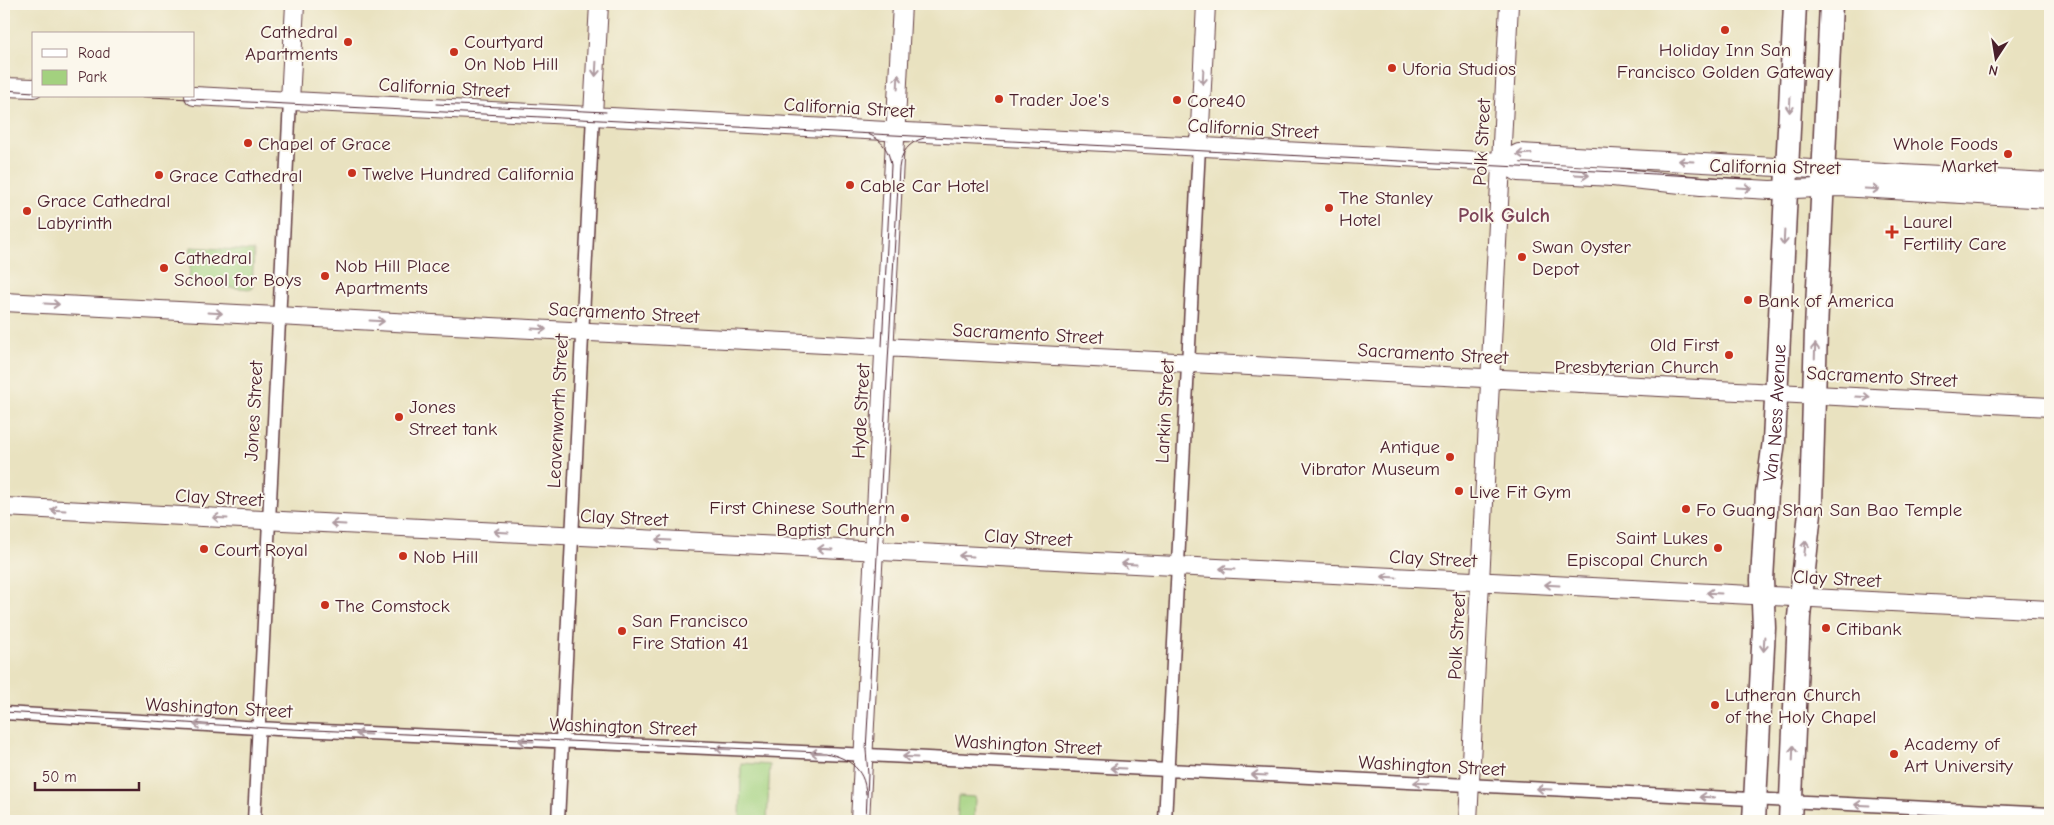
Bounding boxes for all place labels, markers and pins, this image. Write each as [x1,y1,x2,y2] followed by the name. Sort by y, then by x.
[245,21,338,65] place label: Cathedral Apartments
[1719,24,1731,36] marker: Holiday Inn San Francisco Golden Gateway
[464,31,559,75] place label: Courtyard On Nob Hill
[342,36,354,48] marker: Cathedral Apartments
[1617,39,1834,83] place label: Holiday Inn San Francisco Golden Gateway
[448,46,460,58] marker: Courtyard On Nob Hill
[1402,58,1516,80] place label: Uforia Studios
[1386,62,1398,74] marker: Uforia Studios
[1009,89,1109,111] place label: Trader Joe's
[1187,90,1246,112] place label: Core40
[993,93,1005,105] marker: Trader Joe's
[1171,94,1183,106] marker: Core40
[258,133,391,155] place label: Chapel of Grace
[1893,133,1999,177] place label: Whole Foods Market
[242,137,254,149] marker: Chapel of Grace
[2002,148,2014,160] marker: Whole Foods Market
[362,163,574,185] place label: Twelve Hundred California
[169,165,302,187] place label: Grace Cathedral
[346,167,358,179] marker: Twelve Hundred California
[153,169,165,181] marker: Grace Cathedral
[860,175,989,197] place label: Cable Car Hotel
[844,179,856,191] marker: Cable Car Hotel
[1339,187,1433,231] place label: The Stanley Hotel
[37,190,170,234] place label: Grace Cathedral Labyrinth
[1323,202,1335,214] marker: The Stanley Hotel
[21,205,33,217] marker: Grace Cathedral Labyrinth
[1903,211,2007,255] place label: Laurel Fertility Care
[1885,225,1899,239] marker: Laurel Fertility Care
[1532,236,1631,280] place label: Swan Oyster Depot
[174,247,302,291] place label: Cathedral School for Boys
[1516,251,1528,263] marker: Swan Oyster Depot
[335,255,450,299] place label: Nob Hill Place Apartments
[158,262,170,274] marker: Cathedral School for Boys
[319,270,331,282] marker: Nob Hill Place Apartments
[1758,290,1894,312] place label: Bank of America
[1742,294,1754,306] marker: Bank of America
[1554,334,1720,378] place label: Old First Presbyterian Church
[1723,349,1735,361] marker: Old First Presbyterian Church
[409,396,498,440] place label: Jones Street tank
[393,411,405,423] marker: Jones Street tank
[1301,436,1440,480] place label: Antique Vibrator Museum
[1444,451,1456,463] marker: Antique Vibrator Museum
[1469,481,1571,503] place label: Live Fit Gym
[1453,485,1465,497] marker: Live Fit Gym
[709,497,895,541] place label: First Chinese Southern Baptist Church
[1696,499,1962,521] place label: Fo Guang Shan San Bao Temple
[1680,503,1692,515] marker: Fo Guang Shan San Bao Temple
[899,512,911,524] marker: First Chinese Southern Baptist Church
[1567,527,1708,571] place label: Saint Lukes Episcopal Church
[214,539,308,561] place label: Court Royal
[1712,542,1724,554] marker: Saint Lukes Episcopal Church
[198,543,210,555] marker: Court Royal
[413,546,478,568] place label: Nob Hill
[397,550,409,562] marker: Nob Hill
[335,595,450,617] place label: The Comstock
[319,599,331,611] marker: The Comstock
[632,610,749,654] place label: San Francisco Fire Station 41
[1836,618,1902,640] place label: Citibank
[1820,622,1832,634] marker: Citibank
[616,625,628,637] marker: San Francisco Fire Station 41
[1725,684,1876,728] place label: Lutheran Church of the Holy Chapel
[1709,699,1721,711] marker: Lutheran Church of the Holy Chapel
[1904,733,2014,777] place label: Academy of Art University
[1888,748,1900,760] marker: Academy of Art University

